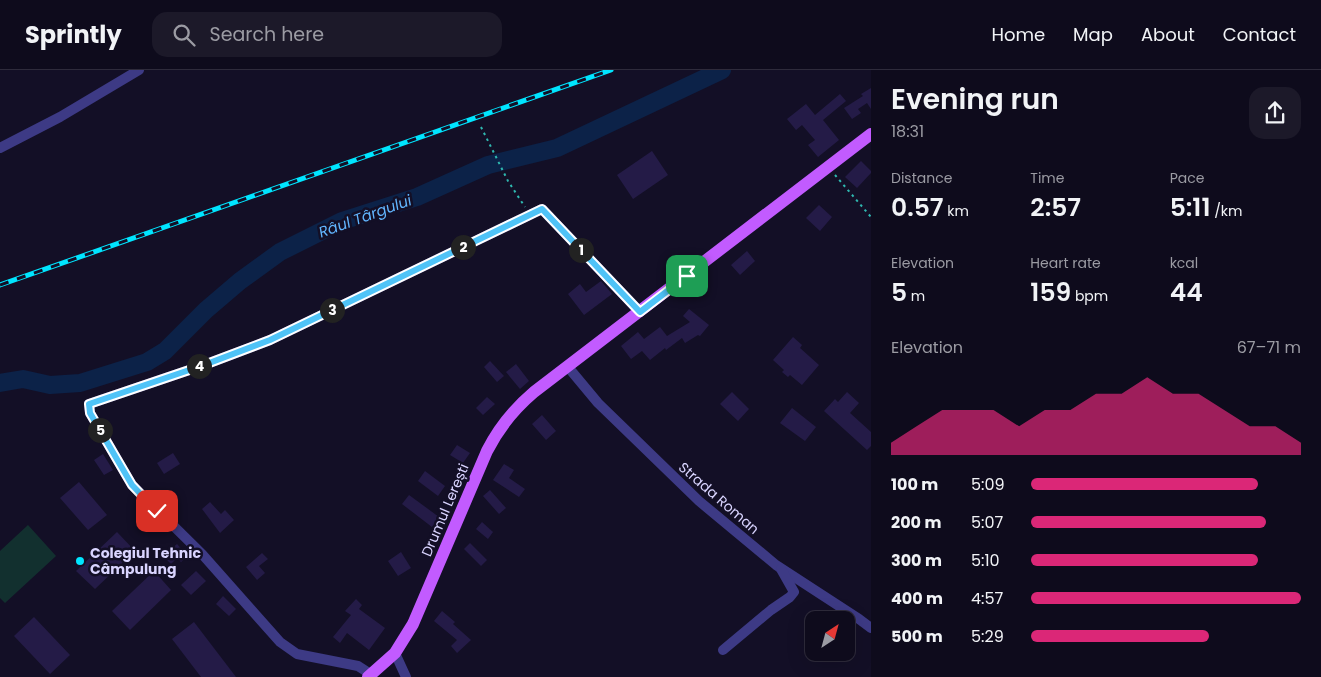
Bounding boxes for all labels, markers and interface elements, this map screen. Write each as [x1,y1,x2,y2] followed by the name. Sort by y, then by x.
[152,12,502,57] search box
[25,18,122,51] text: Sprintly
[170,21,198,49] icon: search
[210,21,324,48] text: Search here
[991,22,1045,47] text: Home
[1073,22,1113,47] text: Map
[1141,22,1195,47] text: About
[1223,22,1296,47] text: Contact
[891,80,1059,119] text: Evening run
[1249,87,1301,139] button: share
[891,120,924,143] text: 18:31
[891,168,952,188] text: Distance
[1030,168,1064,188] text: Time
[1170,168,1204,188] text: Pace
[316,189,415,243] water label: Râul Târgului
[891,190,943,225] text: 0.57
[1030,190,1081,225] text: 2:57
[1170,190,1210,225] text: 5:11
[943,201,969,221] text: km
[1210,201,1242,221] text: /km
[450,234,476,260] pin: 2
[460,237,468,257] text: 2
[568,238,594,262] pin: 1
[579,240,584,260] text: 1
[891,253,954,273] text: Elevation
[1030,253,1101,273] text: Heart rate
[1170,253,1198,273] text: kcal
[666,255,708,297] pin
[673,262,701,290] icon: arrive
[891,275,907,310] text: 5
[1030,275,1071,310] text: 159
[1170,275,1203,310] text: 44
[907,286,925,306] text: m
[1071,286,1108,306] text: bpm
[320,298,344,322] pin: 3
[328,300,337,320] text: 3
[891,336,963,359] text: Elevation
[1237,336,1301,359] text: 67–71 m
[186,354,212,378] pin: 4
[195,356,204,376] text: 4
[88,418,112,442] pin: 5
[96,420,105,440] text: 5
[674,457,764,539] street label: Strada Roman
[416,460,474,560] street label: Drumul Lerești
[891,473,938,496] text: 100 m
[971,473,1005,496] text: 5:09
[136,490,178,532] pin
[143,497,171,525] icon: check
[891,511,941,534] text: 200 m
[971,511,1003,534] text: 5:07
[90,543,201,579] place label: Colegiul Tehnic Câmpulung
[891,549,942,572] text: 300 m
[971,549,1000,572] text: 5:10
[74,555,86,567] marker: Colegiul Tehnic Câmpulung
[891,587,943,610] text: 400 m
[971,587,1003,610] text: 4:57
[805,611,855,661] north arrow
[805,611,855,661] map controls
[891,625,943,648] text: 500 m
[971,625,1004,648] text: 5:29

